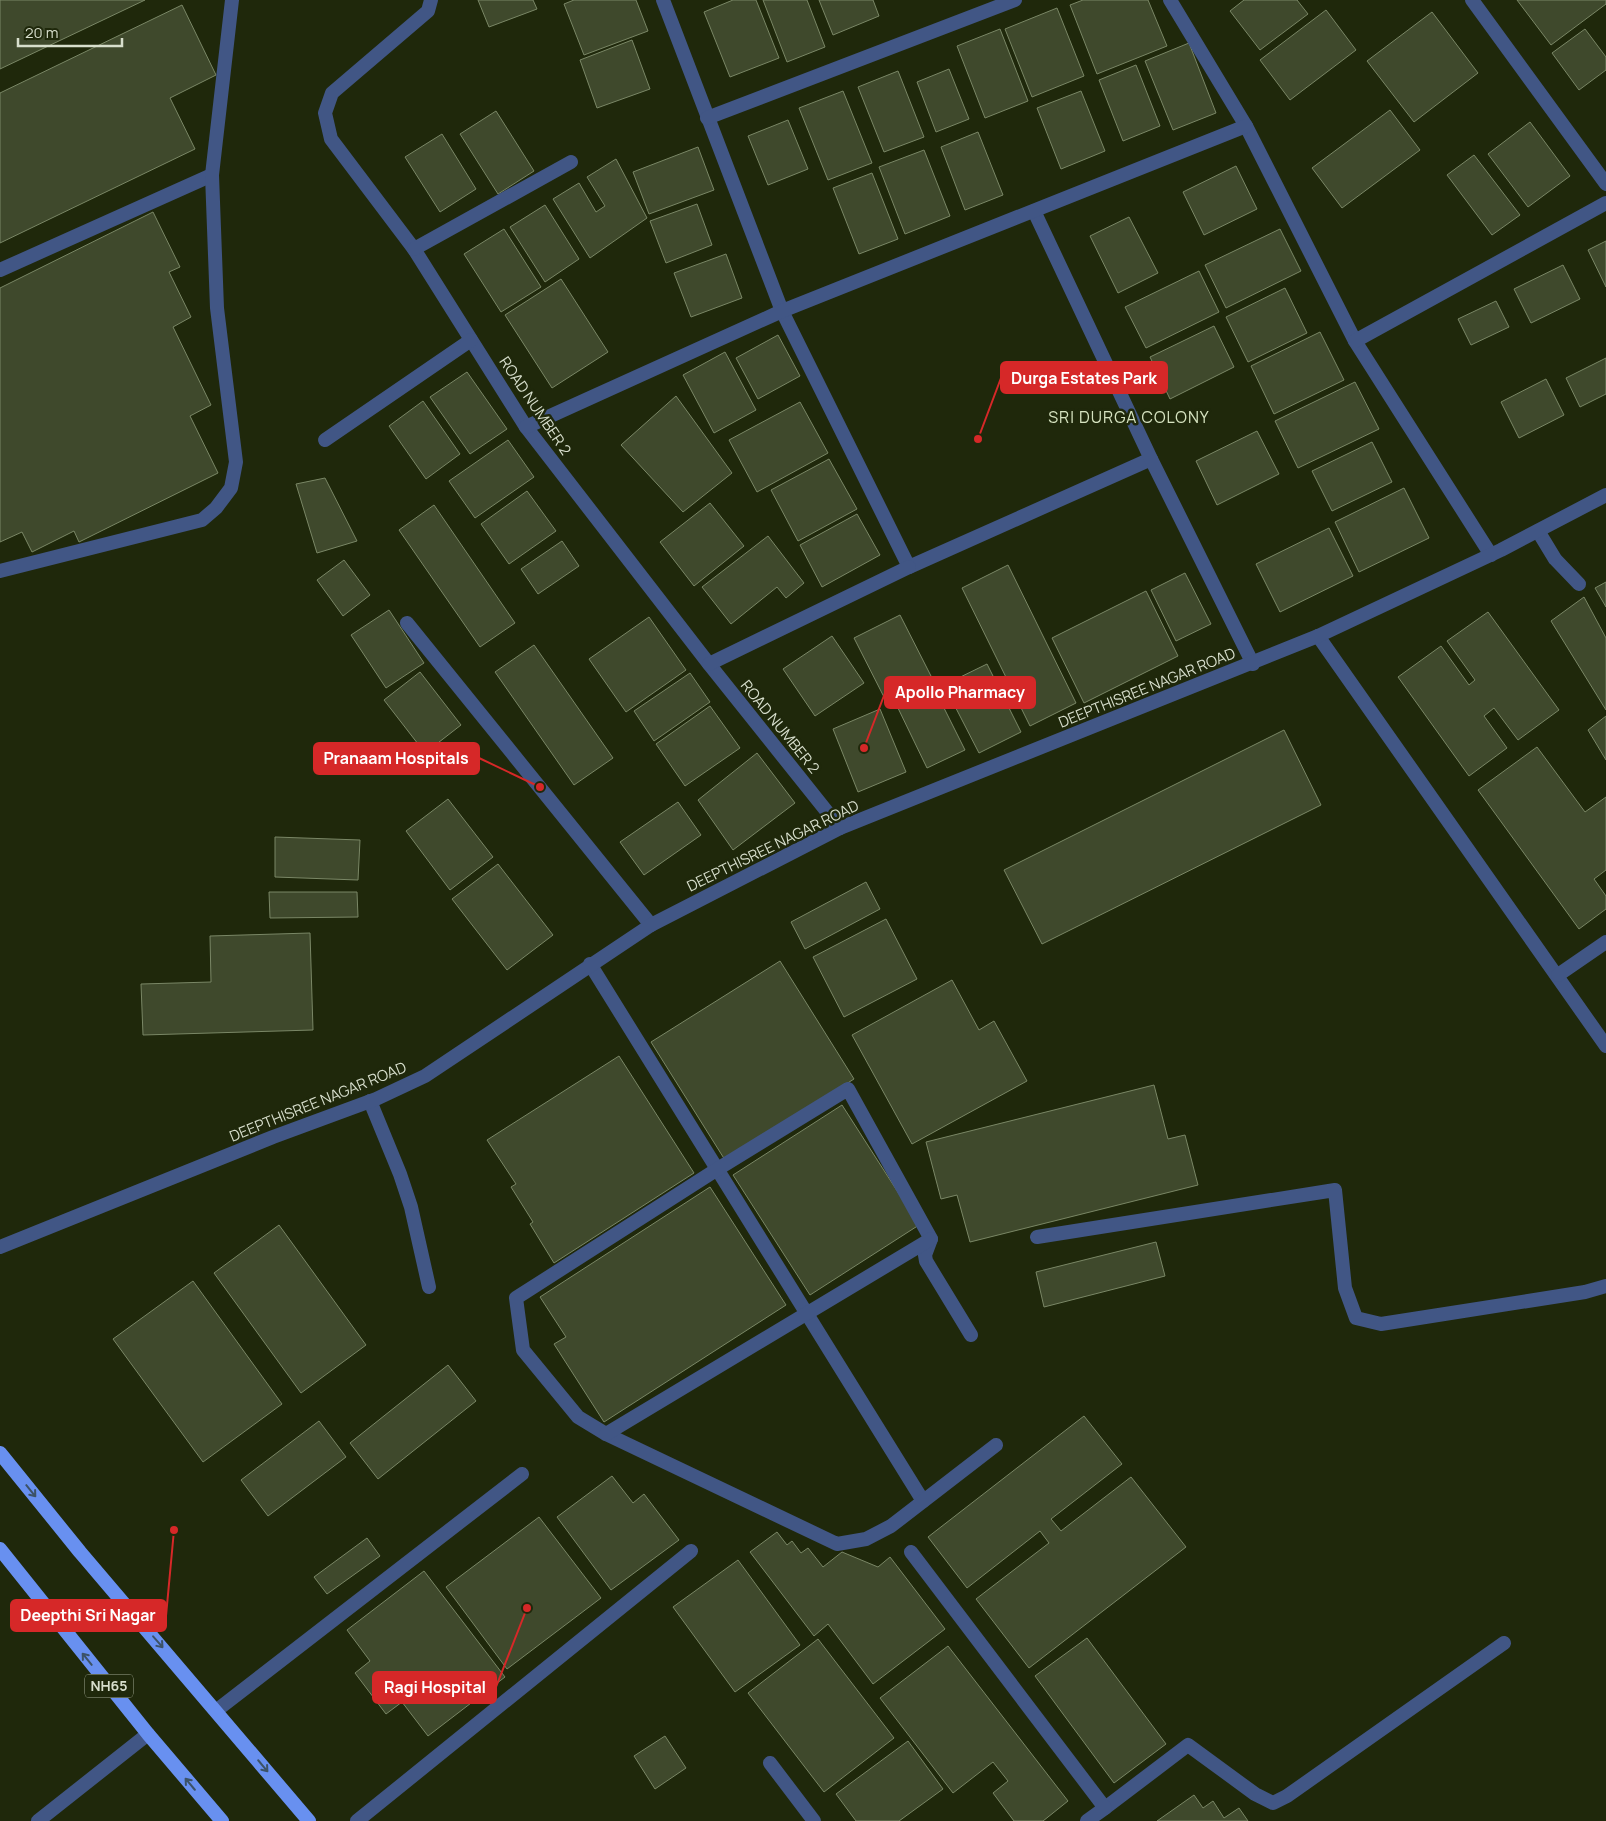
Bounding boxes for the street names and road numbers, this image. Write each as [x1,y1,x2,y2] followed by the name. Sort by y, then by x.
[495,352,576,459] street label: ROAD NUMBER 2
[1055,642,1238,733] street label: DEEPTHISREE NAGAR ROAD
[736,675,825,778] street label: ROAD NUMBER 2
[683,795,862,896] street label: DEEPTHISREE NAGAR ROAD
[226,1056,409,1147] street label: DEEPTHISREE NAGAR ROAD
[85,1674,133,1698] road number: NH65

